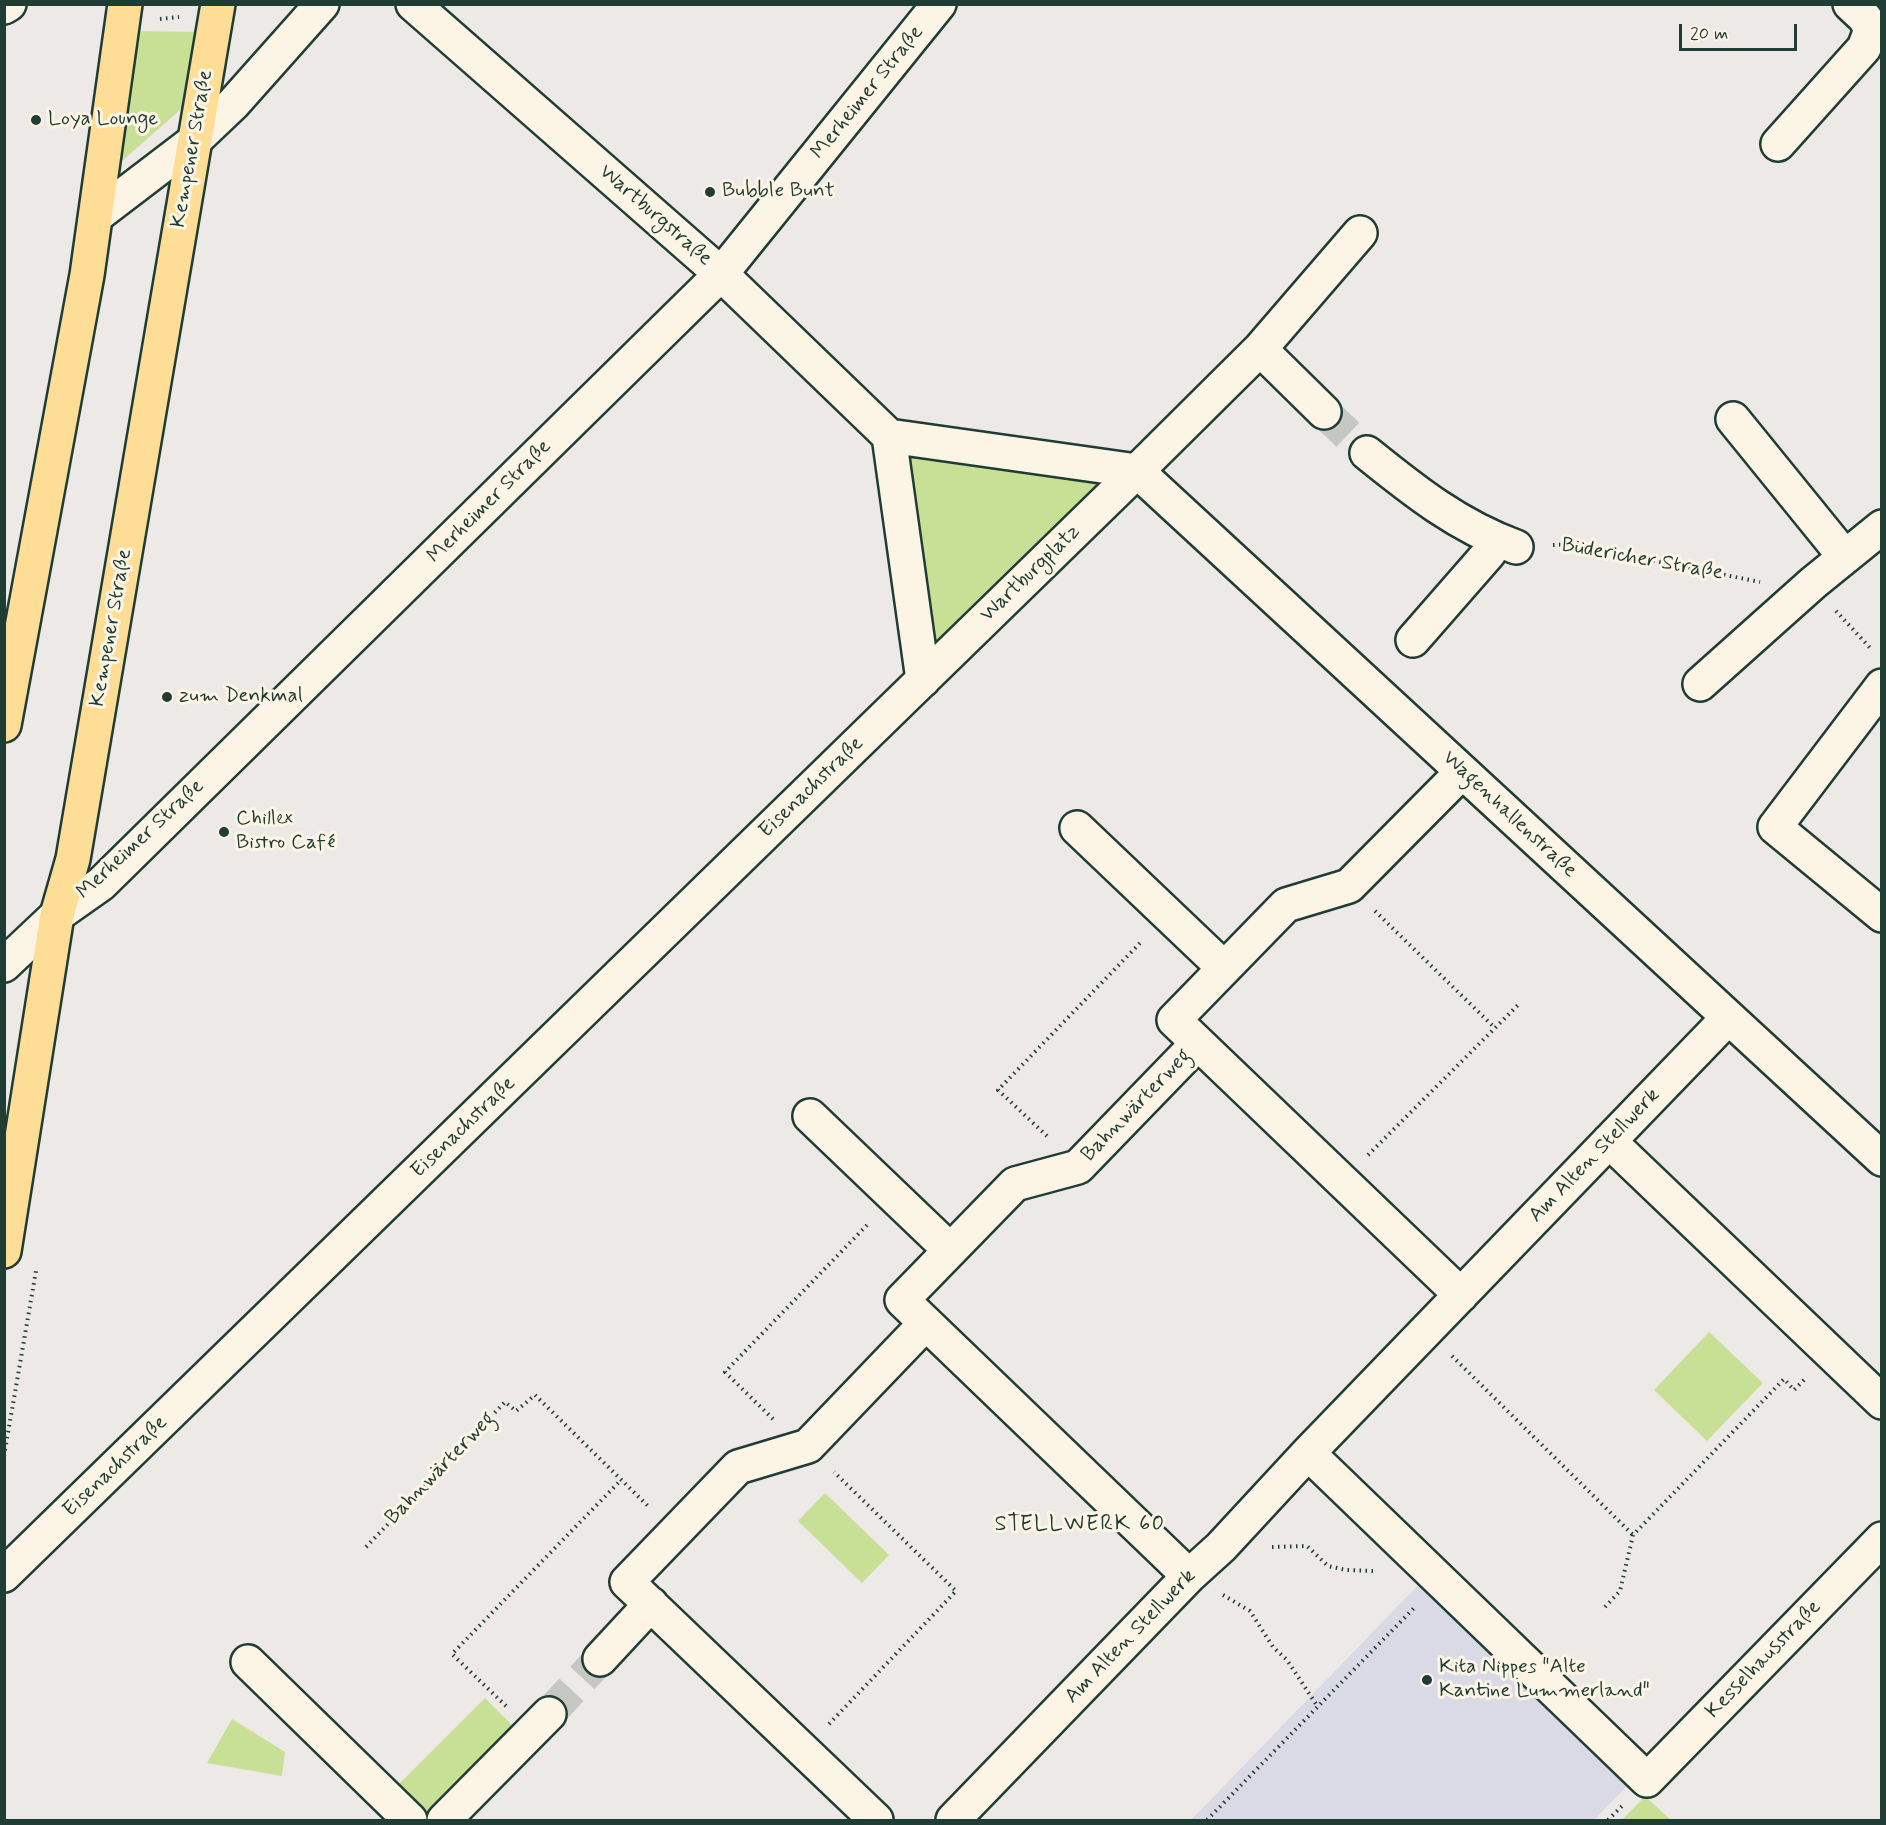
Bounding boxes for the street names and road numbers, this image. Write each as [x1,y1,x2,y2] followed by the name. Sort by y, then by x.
[806,21,930,165] street label: Merheimer Straße
[167,68,219,230] street label: Kempener Straße
[593,160,717,272] street label: Wartburgstraße
[423,435,557,569] street label: Merheimer Straße
[976,520,1086,628] street label: Wartburgplatz
[1559,533,1725,587] street label: Büdericher Straße
[86,547,138,709] street label: Kempener Straße
[755,732,869,844] street label: Eisenachstraße
[1436,746,1582,884] street label: Wagenhallenstraße
[72,775,210,905] street label: Merheimer Straße
[1077,1044,1197,1168] street label: Bahnwärterweg
[407,1072,521,1184] street label: Eisenachstraße
[1524,1083,1666,1229] street label: Am Alten Stellwerk
[381,1407,501,1531] street label: Bahnwärterweg
[59,1411,173,1523] street label: Eisenachstraße
[1060,1564,1202,1710] street label: Am Alten Stellwerk
[1701,1595,1827,1725] street label: Kesselhausstraße

